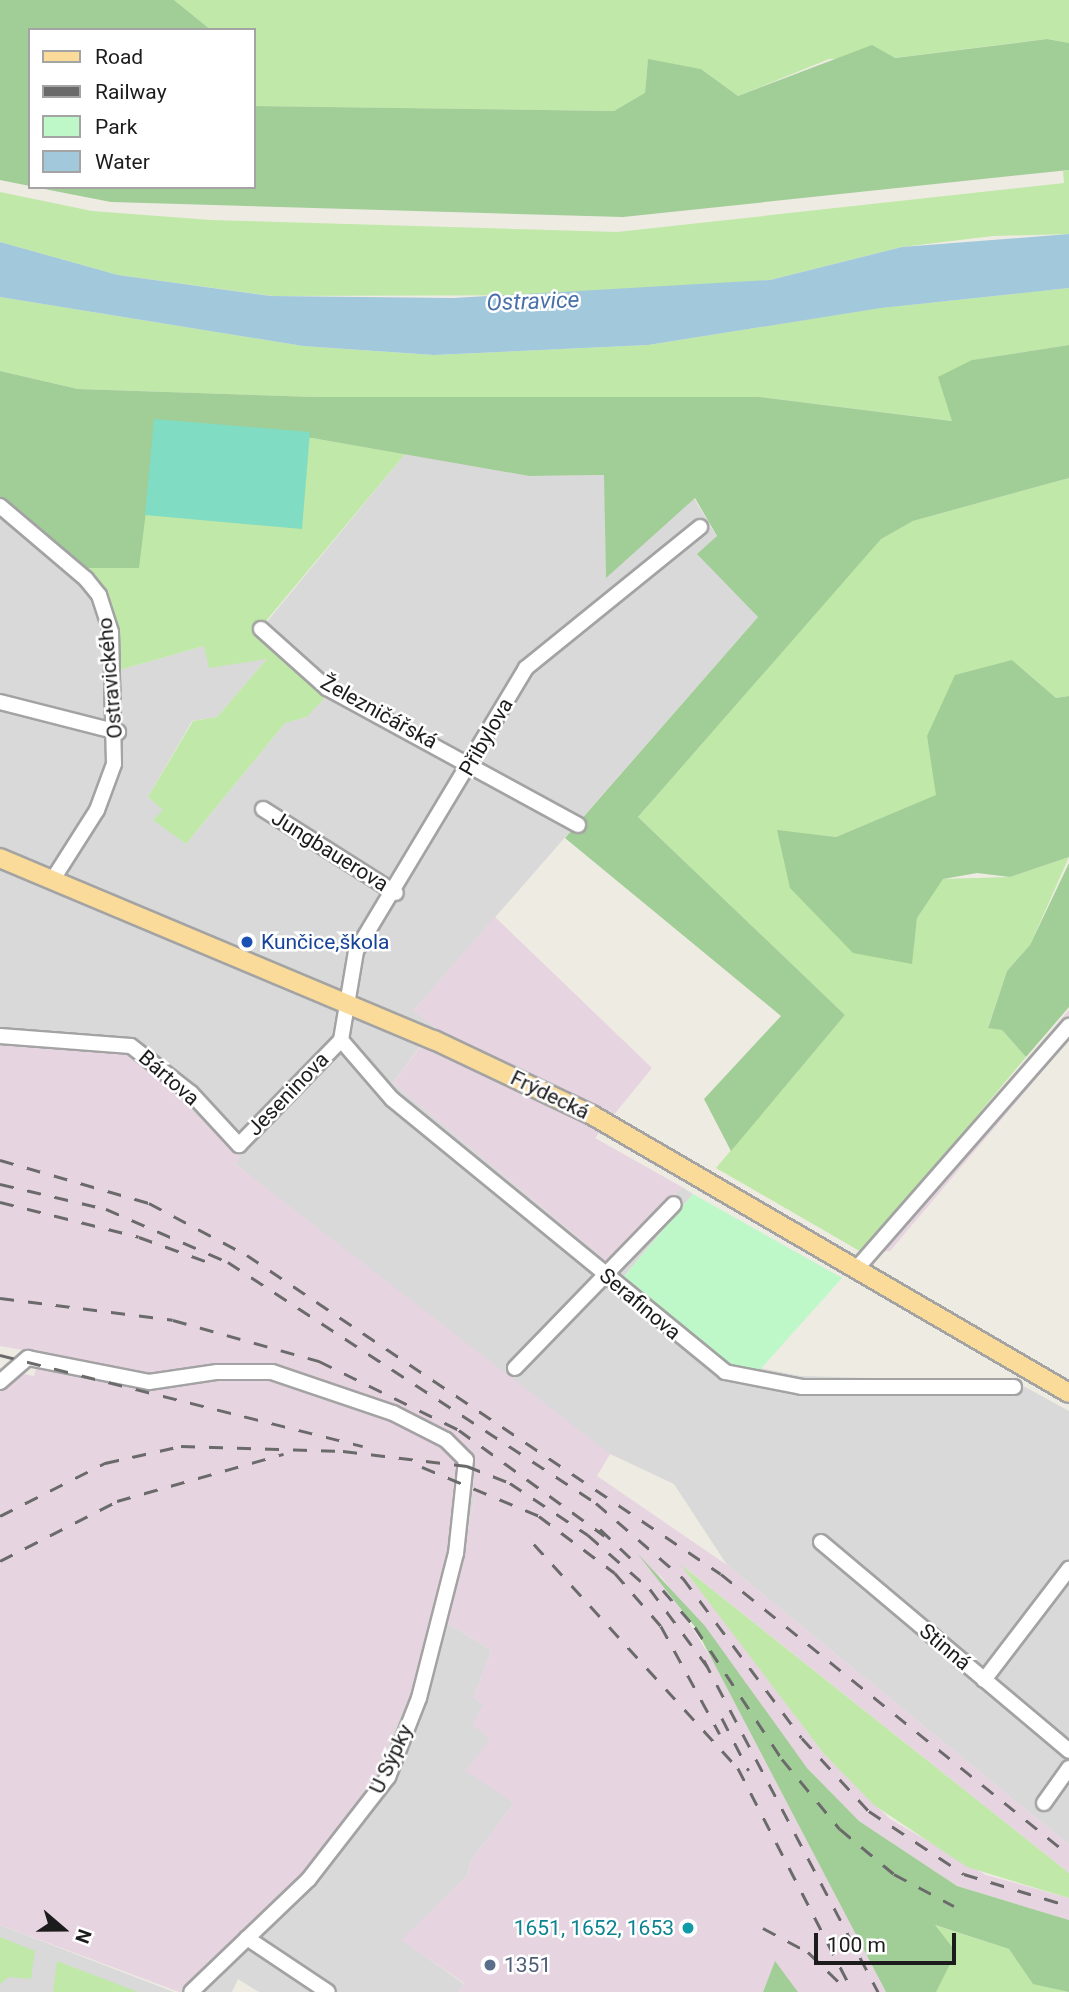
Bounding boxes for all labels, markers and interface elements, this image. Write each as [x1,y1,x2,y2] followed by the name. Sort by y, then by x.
[28,28,256,189] legend
[95,45,143,69] text: Road
[95,80,167,104] text: Railway
[95,115,137,139] text: Park
[95,150,150,174] text: Water
[486,287,580,317] water label: Ostravice
[92,616,128,740] street label: Ostravického
[316,670,442,754] street label: Železničářská
[454,694,518,780] street label: Přibylova
[267,805,393,897] street label: Jungbauerova
[261,929,389,955] place label: Kunčice,škola
[239,934,255,950] marker: Kunčice,škola
[134,1045,204,1111] street label: Bártova
[242,1047,334,1141] street label: Jeseninova
[507,1065,593,1125] street label: Frýdecká
[594,1263,686,1345] street label: Serafinova
[914,1618,976,1676] street label: Stinná
[364,1720,418,1798] street label: U Sýpky
[28,1894,98,1964] north arrow
[514,1915,674,1941] place label: 1651, 1652, 1653
[817,1918,959,1962] scale bar
[680,1920,696,1936] marker: 1651, 1652, 1653
[70,1926,96,1947] text: N
[827,1933,886,1957] text: 100 m
[504,1952,551,1978] place label: 1351
[482,1957,498,1973] marker: 1351

